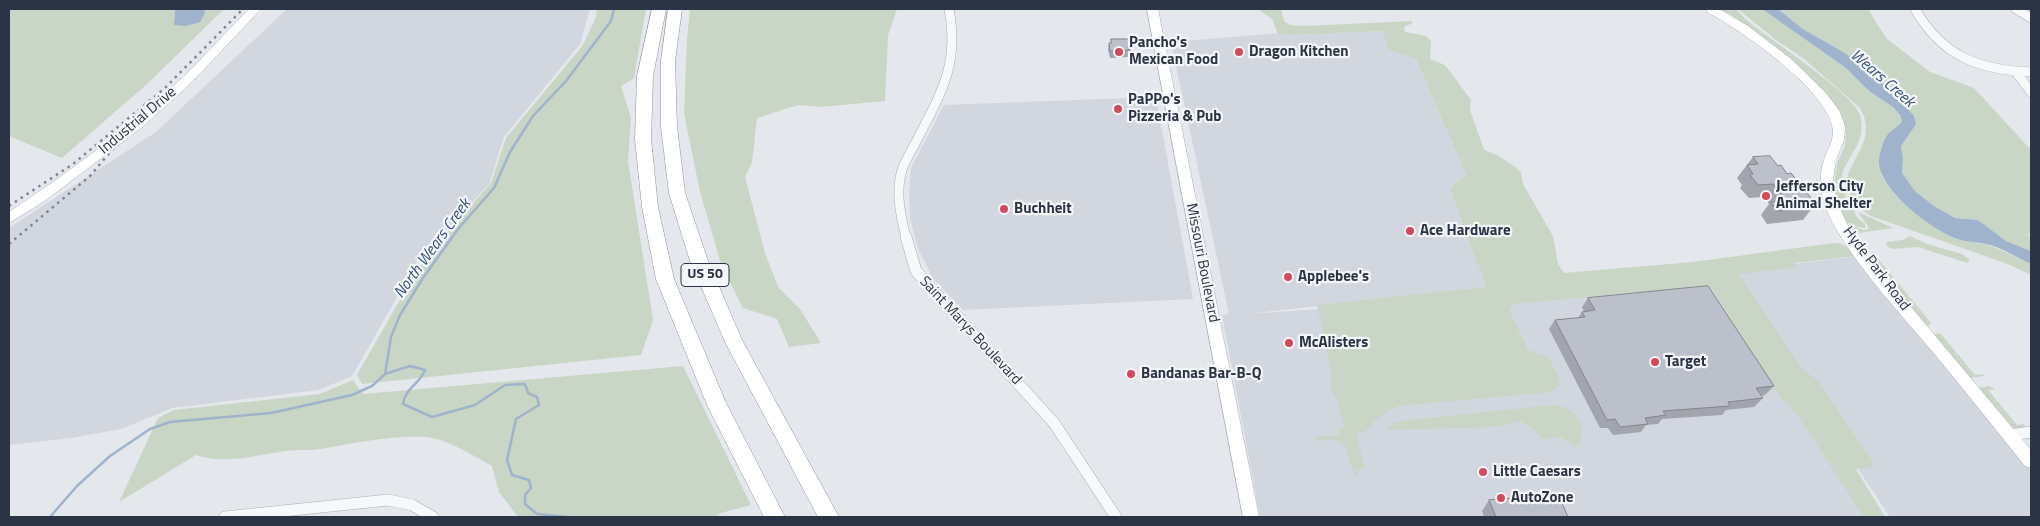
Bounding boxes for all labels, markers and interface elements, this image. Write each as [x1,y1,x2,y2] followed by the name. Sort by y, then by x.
[1129,34,1218,69] place label: Pancho's Mexican Food
[1249,43,1349,61] place label: Dragon Kitchen
[1113,46,1125,58] marker: Pancho's Mexican Food
[1233,46,1245,58] marker: Dragon Kitchen
[1846,46,1918,112] water label: Wears Creek
[96,83,180,159] street label: Industrial Drive
[1128,91,1221,126] place label: PaPPo's Pizzeria & Pub
[1112,103,1124,115] marker: PaPPo's Pizzeria & Pub
[1776,178,1872,213] place label: Jefferson City Animal Shelter
[1760,190,1772,202] marker: Jefferson City Animal Shelter
[391,196,475,302] water label: North Wears Creek
[1014,200,1072,218] place label: Buchheit
[1182,202,1222,324] street label: Missouri Boulevard
[998,203,1010,215] marker: Buchheit
[1420,222,1511,240] place label: Ace Hardware
[1839,223,1913,315] street label: Hyde Park Road
[1404,225,1416,237] marker: Ace Hardware
[681,264,729,286] road number: US 50
[1298,268,1369,286] place label: Applebee's
[1282,271,1294,283] marker: Applebee's
[915,273,1025,389] street label: Saint Marys Boulevard
[1299,334,1368,352] place label: McAlisters
[1283,337,1295,349] marker: McAlisters
[1665,353,1706,371] place label: Target
[1649,356,1661,368] marker: Target
[1141,365,1261,383] place label: Bandanas Bar-B-Q
[1125,368,1137,380] marker: Bandanas Bar-B-Q
[1493,463,1581,481] place label: Little Caesars
[1477,466,1489,478] marker: Little Caesars
[1511,489,1573,507] place label: AutoZone
[1495,492,1507,504] marker: AutoZone

